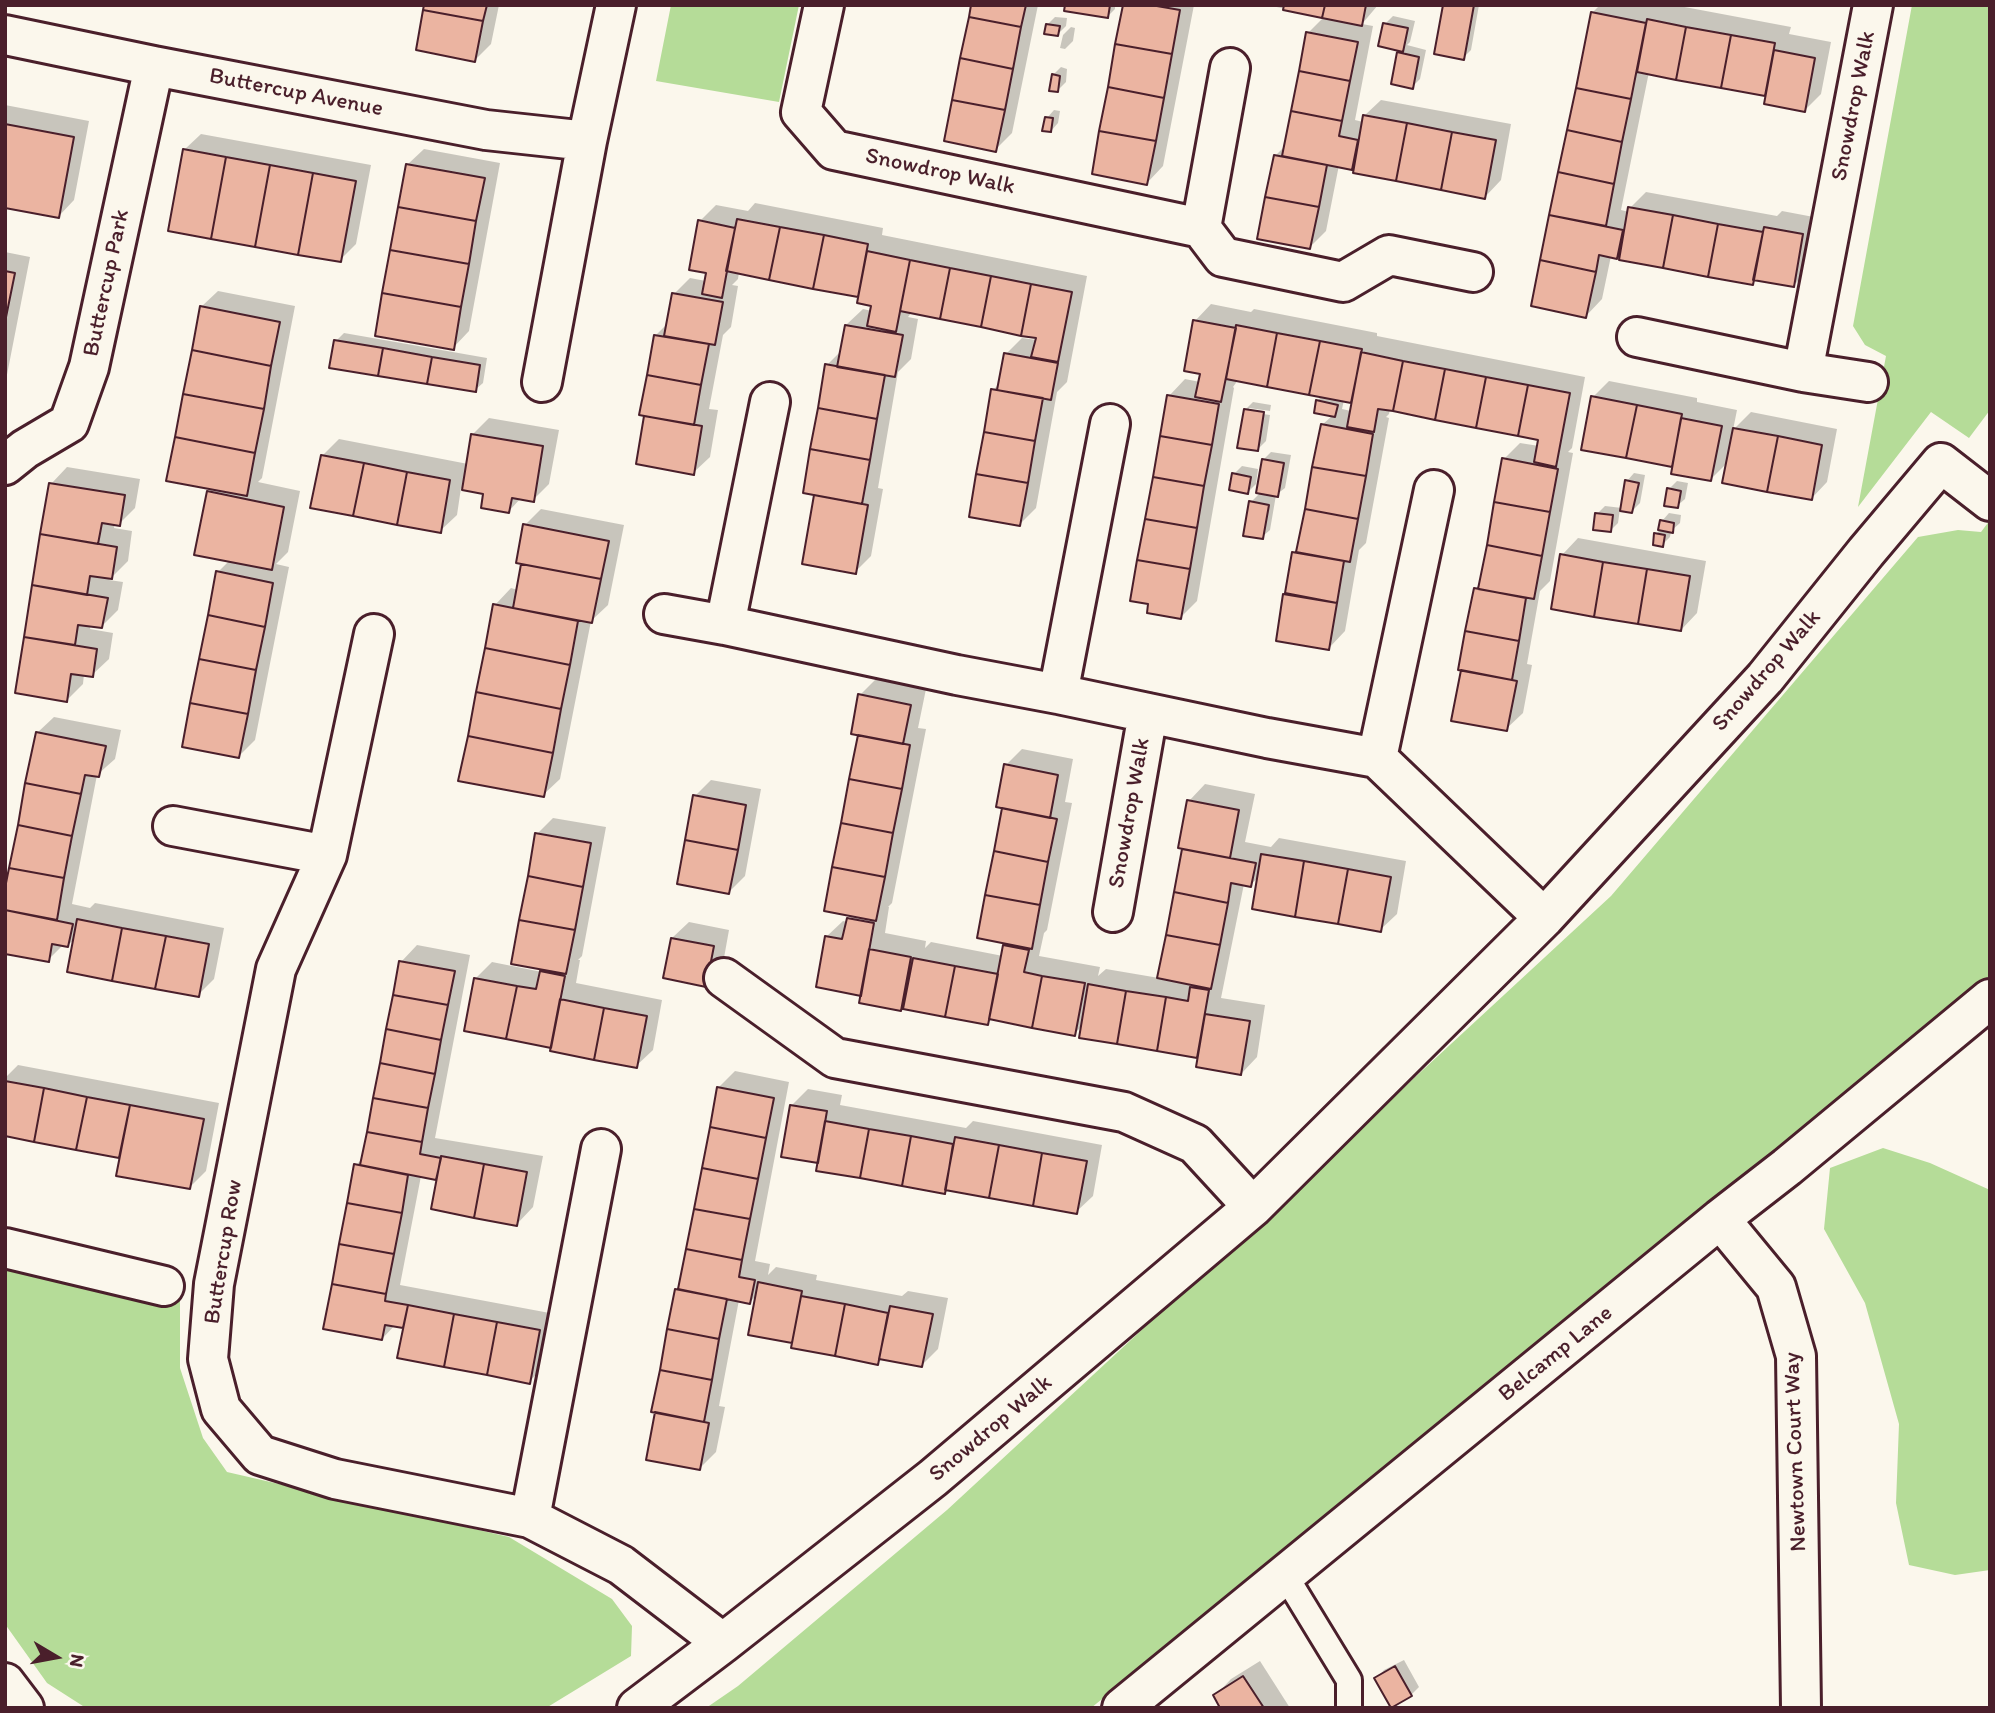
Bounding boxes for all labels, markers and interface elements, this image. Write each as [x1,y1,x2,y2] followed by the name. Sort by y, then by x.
[1826,29,1882,183] street label: Snowdrop Walk
[207,63,385,123] street label: Buttercup Avenue
[863,143,1017,201] street label: Snowdrop Walk
[78,207,136,359] street label: Buttercup Park
[1707,605,1827,737] street label: Snowdrop Walk
[1103,736,1157,890] street label: Snowdrop Walk
[199,1178,249,1326] street label: Buttercup Row
[1494,1300,1618,1408] street label: Belcamp Lane
[1779,1352,1813,1552] street label: Newtown Court Way
[924,1370,1058,1488] street label: Snowdrop Walk
[21,1622,91,1692] north arrow
[65,1652,90,1669] text: N

